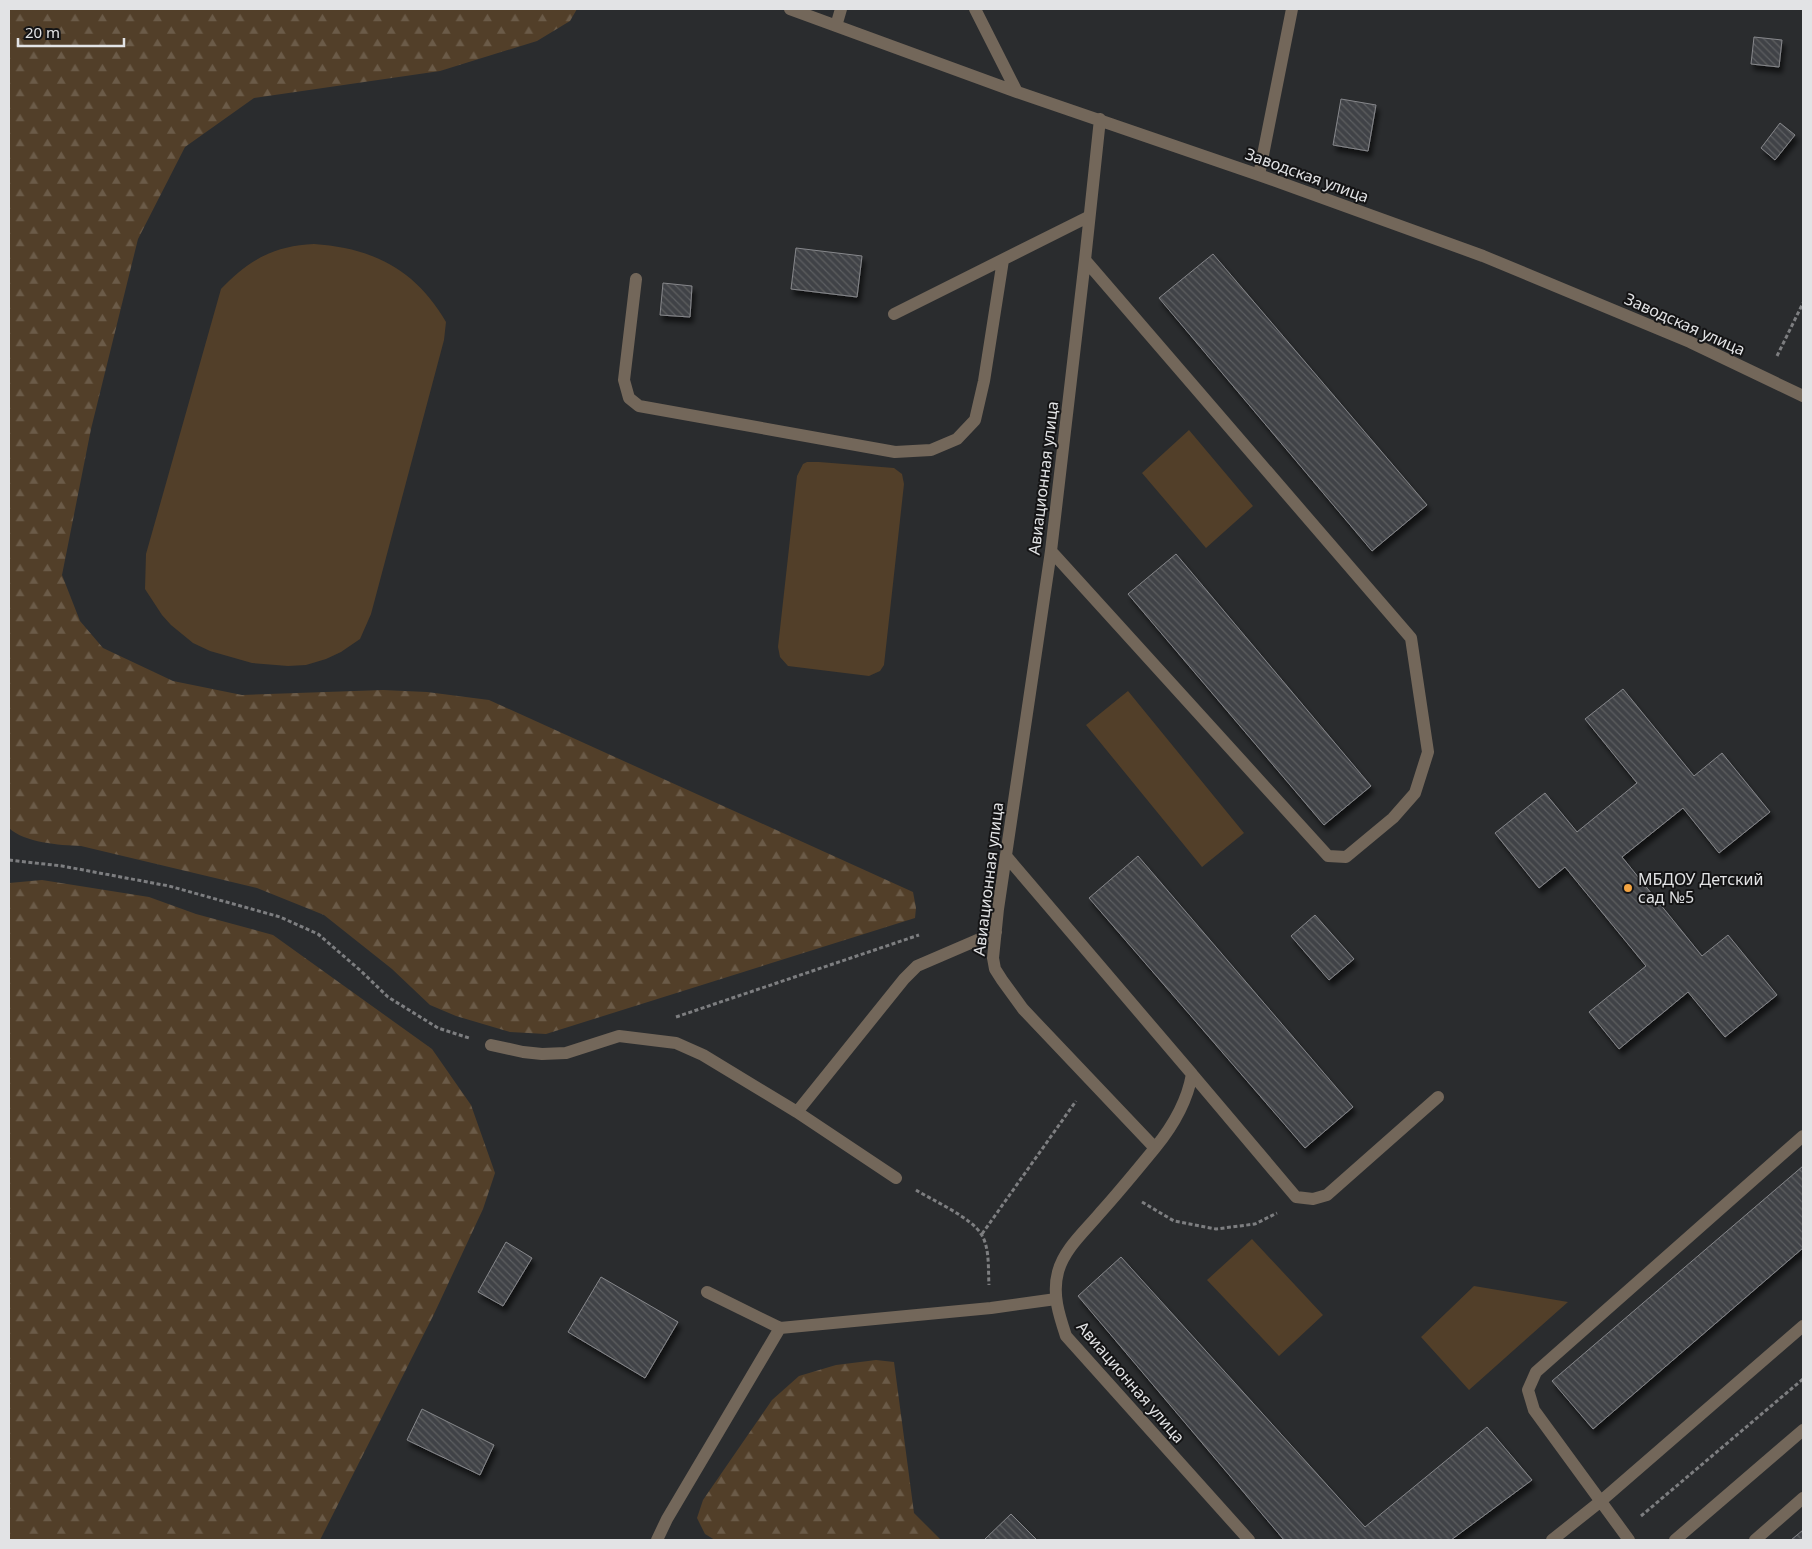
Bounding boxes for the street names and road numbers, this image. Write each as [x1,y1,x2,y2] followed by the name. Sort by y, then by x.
[1242,142,1372,208] street label: Заводская улица
[1621,288,1749,360] street label: Заводская улица
[1023,400,1063,556] street label: Авиационная улица
[968,801,1008,957] street label: Авиационная улица
[1072,1316,1190,1448] street label: Авиационная улица

